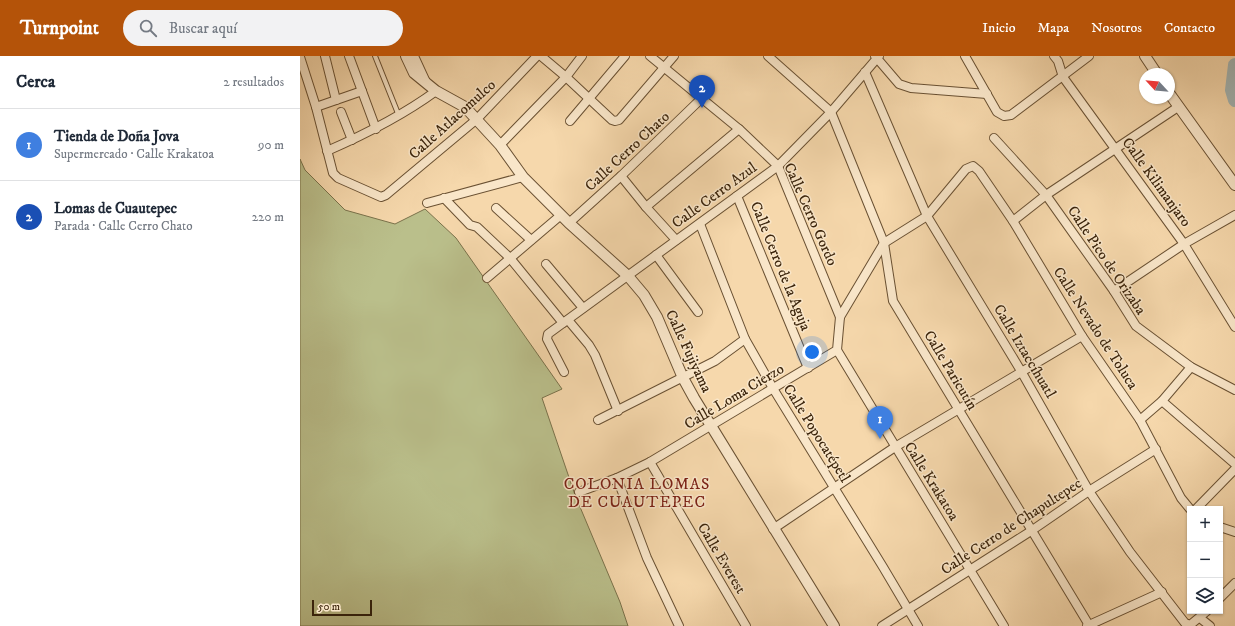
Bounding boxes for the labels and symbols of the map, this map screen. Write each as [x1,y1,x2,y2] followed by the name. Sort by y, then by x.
[1139,68,1175,104] north arrow
[405,75,500,163] street label: Calle Atlacomulco
[689,75,715,108] pin: 2
[581,107,674,195] street label: Calle Cerro Chato
[1118,134,1195,231] street label: Calle Kilimanjaro
[668,158,761,233] street label: Calle Cerro Azul
[779,160,842,269] street label: Calle Cerro Gordo
[746,199,815,334] street label: Calle Cerro de la Aguja
[1063,202,1150,319] street label: Calle Pico de Orizaba
[1049,263,1143,394] street label: Calle Nevado de Toluca
[989,301,1060,402] street label: Calle Iztaccíhuatl
[661,307,716,396] street label: Calle Fujiyama
[919,327,982,414] street label: Calle Paricutín
[802,342,822,362] your location
[681,359,788,434] street label: Calle Loma Cierzo
[779,381,855,486] street label: Calle Popocatépetl
[867,406,893,439] pin: 1
[900,438,964,525] street label: Calle Krakatoa
[937,473,1086,579] street label: Calle Cerro de Chapultepec
[564,474,710,512] district label: COLONIA LOMAS DE CUAUTEPEC
[693,519,750,597] street label: Calle Everest
[312,598,372,617] scale bar

